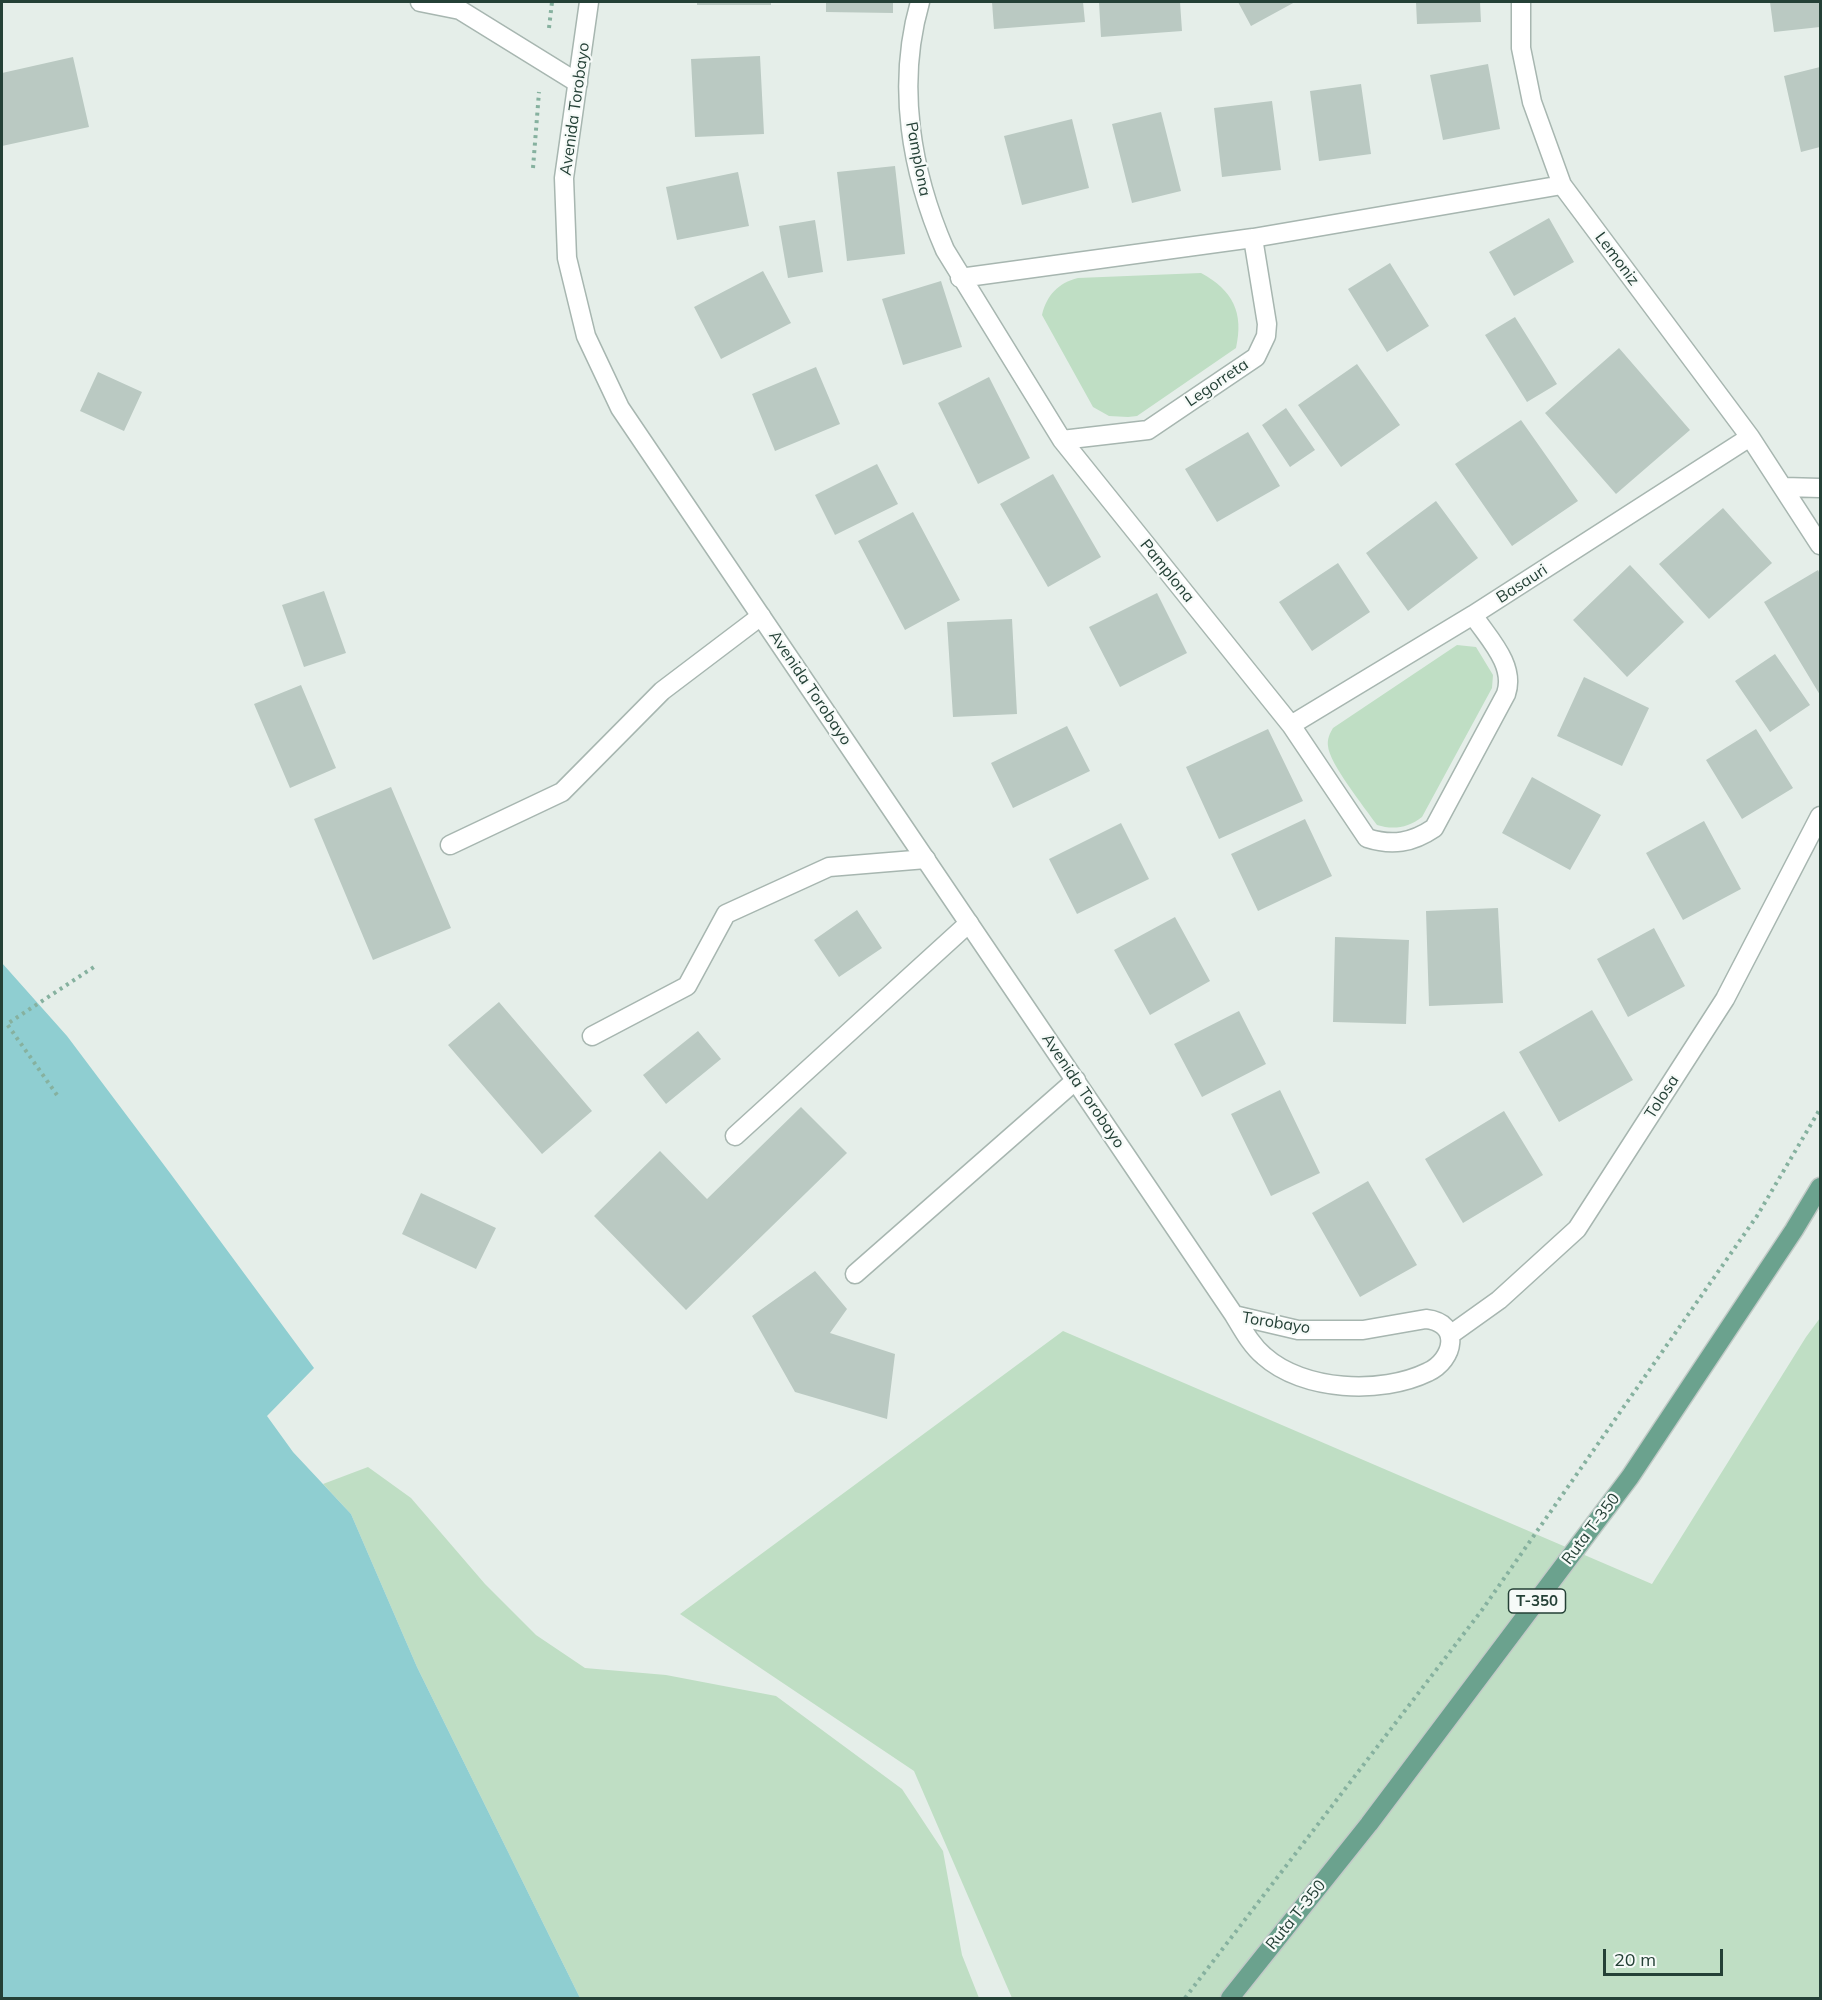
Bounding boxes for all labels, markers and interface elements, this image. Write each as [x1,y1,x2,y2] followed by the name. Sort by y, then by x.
[556,41,594,177] street label: Avenida Torobayo
[901,120,935,198] street label: Pamplona
[1591,228,1643,290] street label: Lemoniz
[1182,355,1252,411] street label: Legorreta
[1136,536,1198,606] street label: Pamplona
[1493,560,1551,608] street label: Basauri
[765,627,855,749] street label: Avenida Torobayo
[1038,1030,1128,1152] street label: Avenida Torobayo
[1641,1072,1683,1122] street label: Tolosa
[1240,1308,1312,1338] street label: Torobayo
[1558,1490,1624,1568] street label: Ruta T-350
[1508,1589,1566,1613] road number: T-350
[1262,1876,1330,1954] street label: Ruta T-350
[1606,1937,1726,1975] scale bar
[1614,1948,1656,1971] text: 20 m

